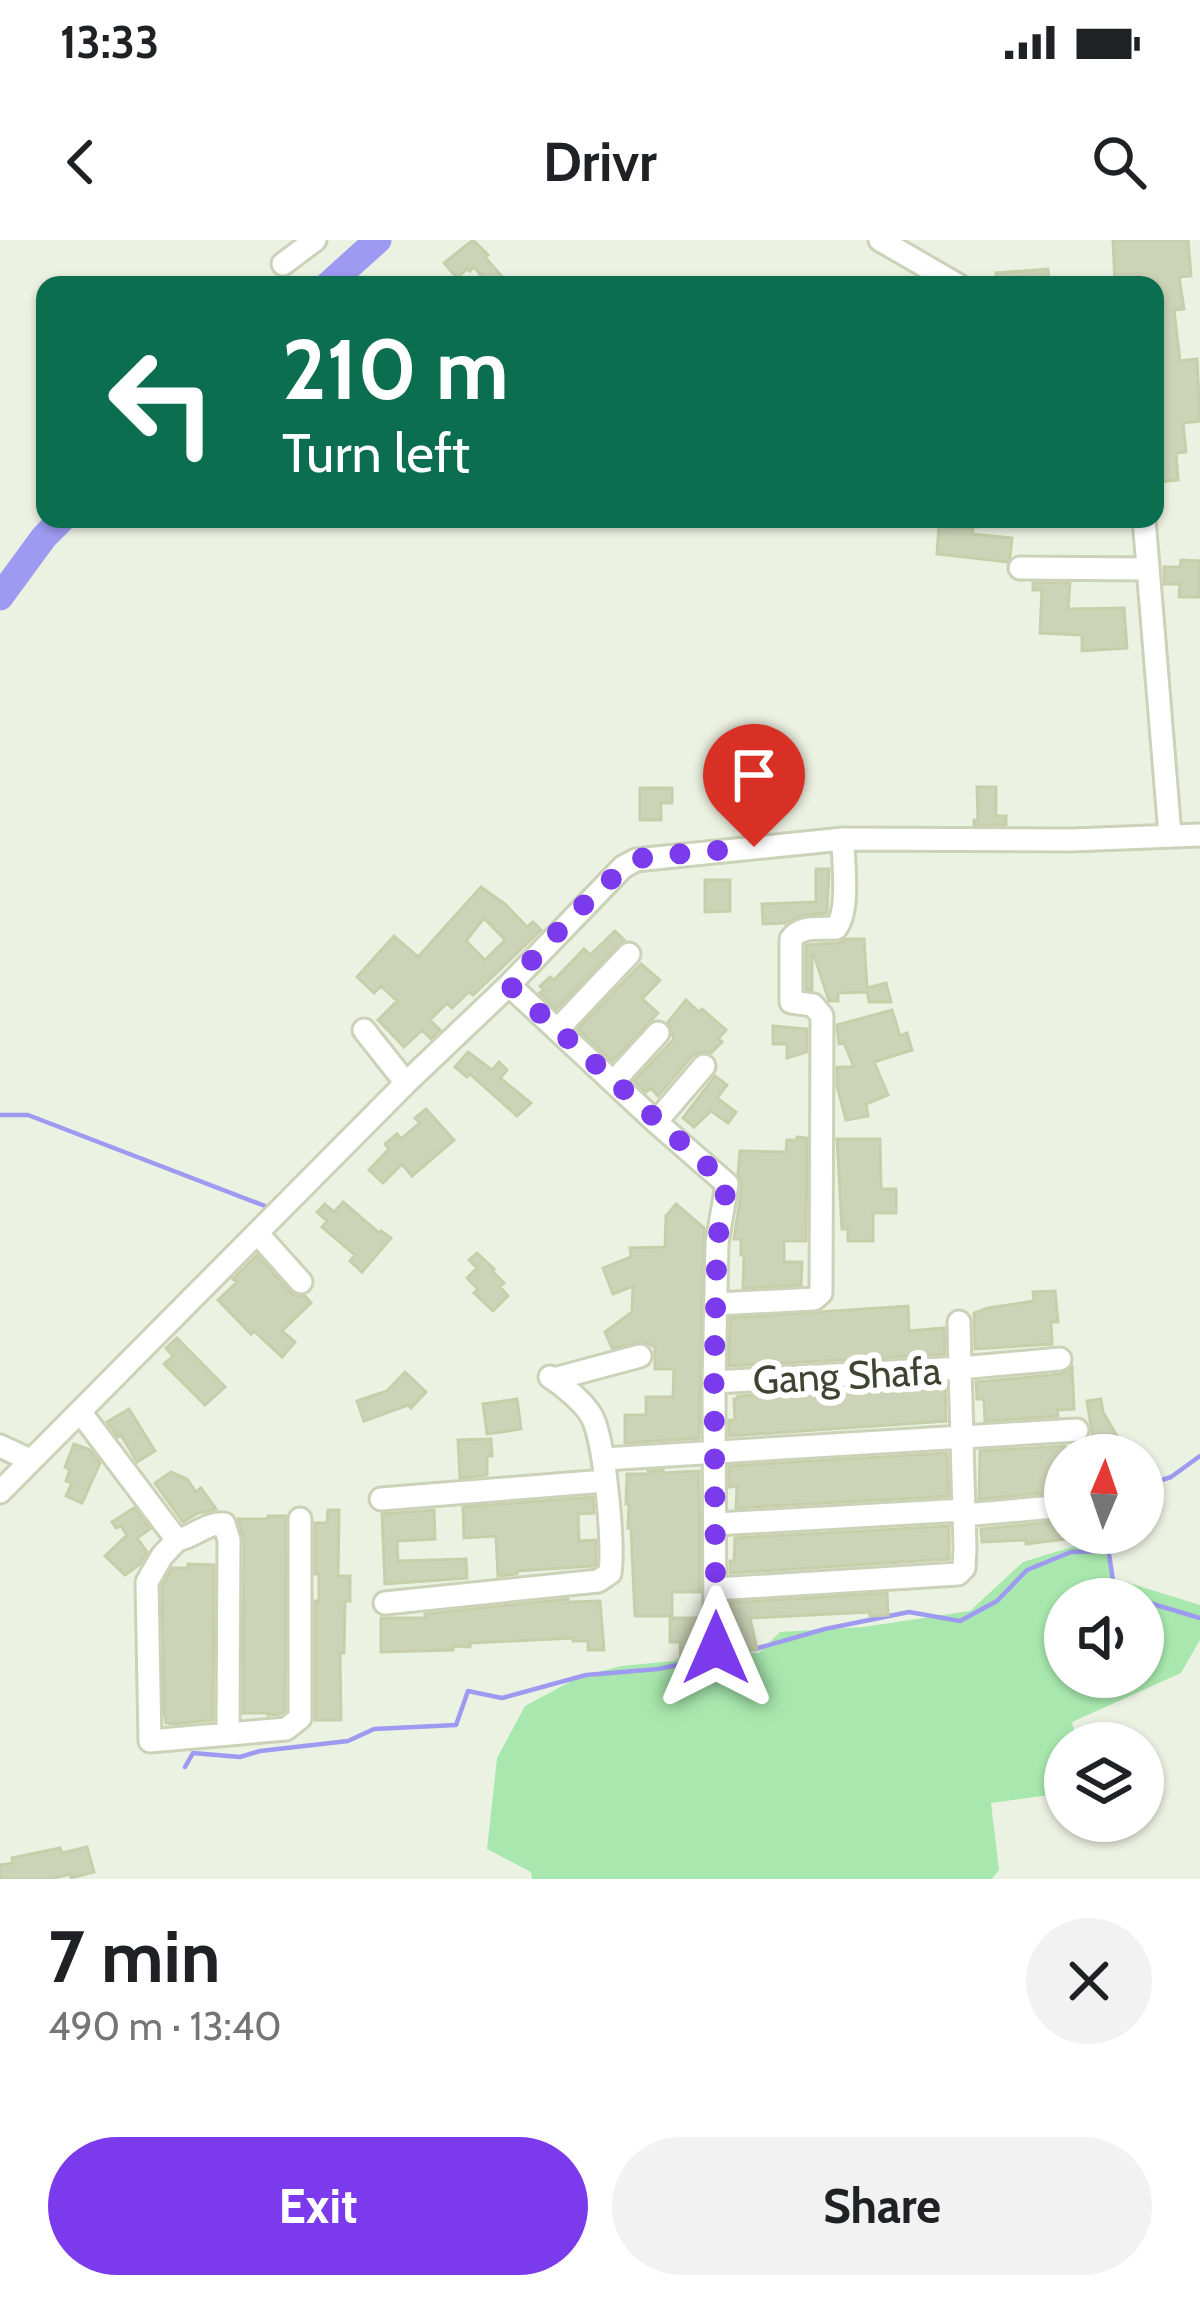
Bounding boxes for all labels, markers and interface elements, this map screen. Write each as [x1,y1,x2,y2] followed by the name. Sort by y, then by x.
[60,15,159,69] text: 13:33
[48,129,114,195] icon: back
[543,129,657,195] text: Drivr
[1086,129,1152,195] icon: search
[282,318,509,420] text: 210 m
[84,324,240,480] icon: left
[282,420,470,486] text: Turn left
[703,724,805,847] pin
[721,742,787,808] icon: arrive
[752,1346,943,1404] street label: Gang Shafa
[1044,1434,1164,1554] north arrow
[1044,1434,1164,1842] map controls
[1044,1578,1164,1698] button: sound
[653,1585,779,1711] position arrow
[1044,1722,1164,1842] button: layers
[48,1913,221,2000] text: 7 min
[1026,1918,1152,2044] button: close
[48,2002,281,2050] text: 490 m · 13:40
[48,2137,588,2275] button: Exit
[612,2137,1152,2275] button: Share

